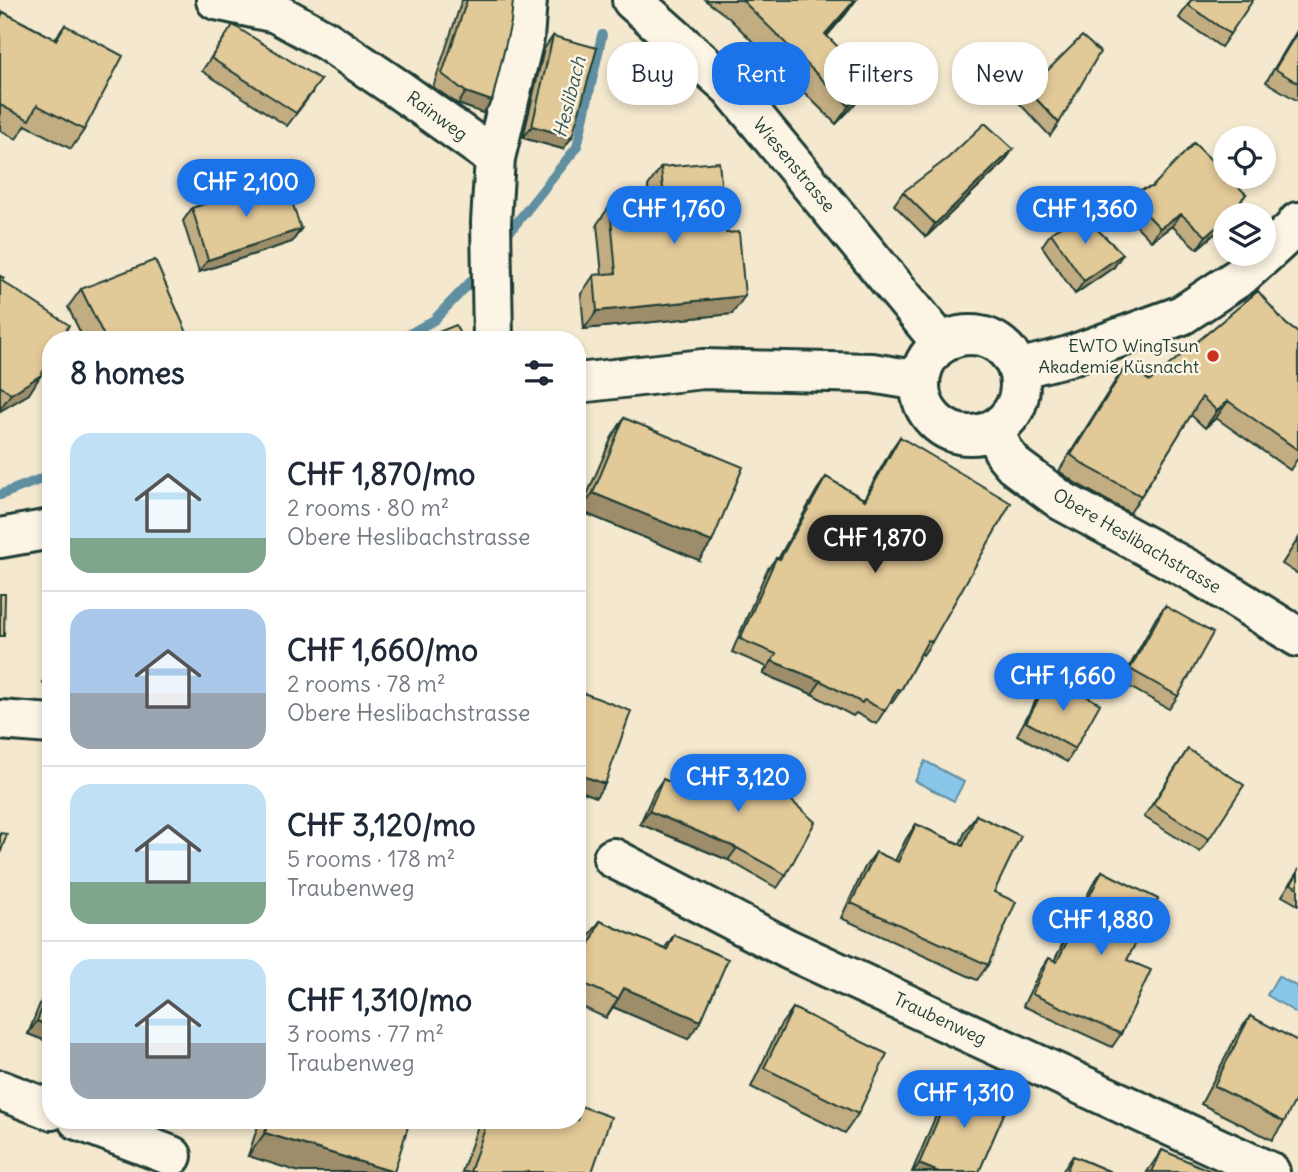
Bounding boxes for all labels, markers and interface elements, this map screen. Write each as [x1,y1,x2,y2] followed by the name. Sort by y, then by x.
[607,42,698,105] chip: Buy
[712,42,810,105] chip: Rent
[824,42,938,105] chip: Filters
[952,42,1048,105] chip: New
[547,53,591,140] water label: Heslibach
[402,86,472,145] street label: Rainweg
[748,113,841,217] street label: Wiesenstrasse
[1213,126,1276,266] map controls
[1213,126,1276,189] button: locate
[166,160,326,219] pin: CHF 2,100
[193,167,299,196] text: CHF 2,100
[594,187,754,246] pin: CHF 1,760
[1005,187,1165,246] pin: CHF 1,360
[622,194,726,223] text: CHF 1,760
[1032,194,1138,223] text: CHF 1,360
[1213,203,1276,266] button: layers
[1038,334,1199,378] place label: EWTO WingTsun Akademie Küsnacht
[1205,348,1221,364] marker: EWTO WingTsun Akademie Küsnacht
[70,354,185,392] text: 8 homes
[520,354,558,392] icon: filters
[287,455,475,493] text: CHF 1,870/mo
[126,461,210,545] icon: home
[1049,483,1226,598] street label: Obere Heslibachstrasse
[287,493,449,522] text: 2 rooms · 80 m²
[795,516,955,575] pin: CHF 1,870
[287,522,530,551] text: Obere Heslibachstrasse
[823,523,927,552] text: CHF 1,870
[287,631,478,669] text: CHF 1,660/mo
[126,637,210,721] icon: home
[983,654,1143,713] pin: CHF 1,660
[1010,661,1116,690] text: CHF 1,660
[287,669,446,698] text: 2 rooms · 78 m²
[287,698,530,727] text: Obere Heslibachstrasse
[658,754,818,814] pin: CHF 3,120
[686,762,790,791] text: CHF 3,120
[287,806,476,844] text: CHF 3,120/mo
[126,812,210,896] icon: home
[287,844,455,873] text: 5 rooms · 178 m²
[287,873,415,902] text: Traubenweg
[1021,898,1181,957] pin: CHF 1,880
[1048,905,1154,934] text: CHF 1,880
[287,981,472,1019] text: CHF 1,310/mo
[126,987,210,1071] icon: home
[890,987,990,1050] street label: Traubenweg
[287,1019,444,1048] text: 3 rooms · 77 m²
[287,1048,415,1077] text: Traubenweg
[884,1070,1044,1130] pin: CHF 1,310
[914,1078,1014,1107] text: CHF 1,310

